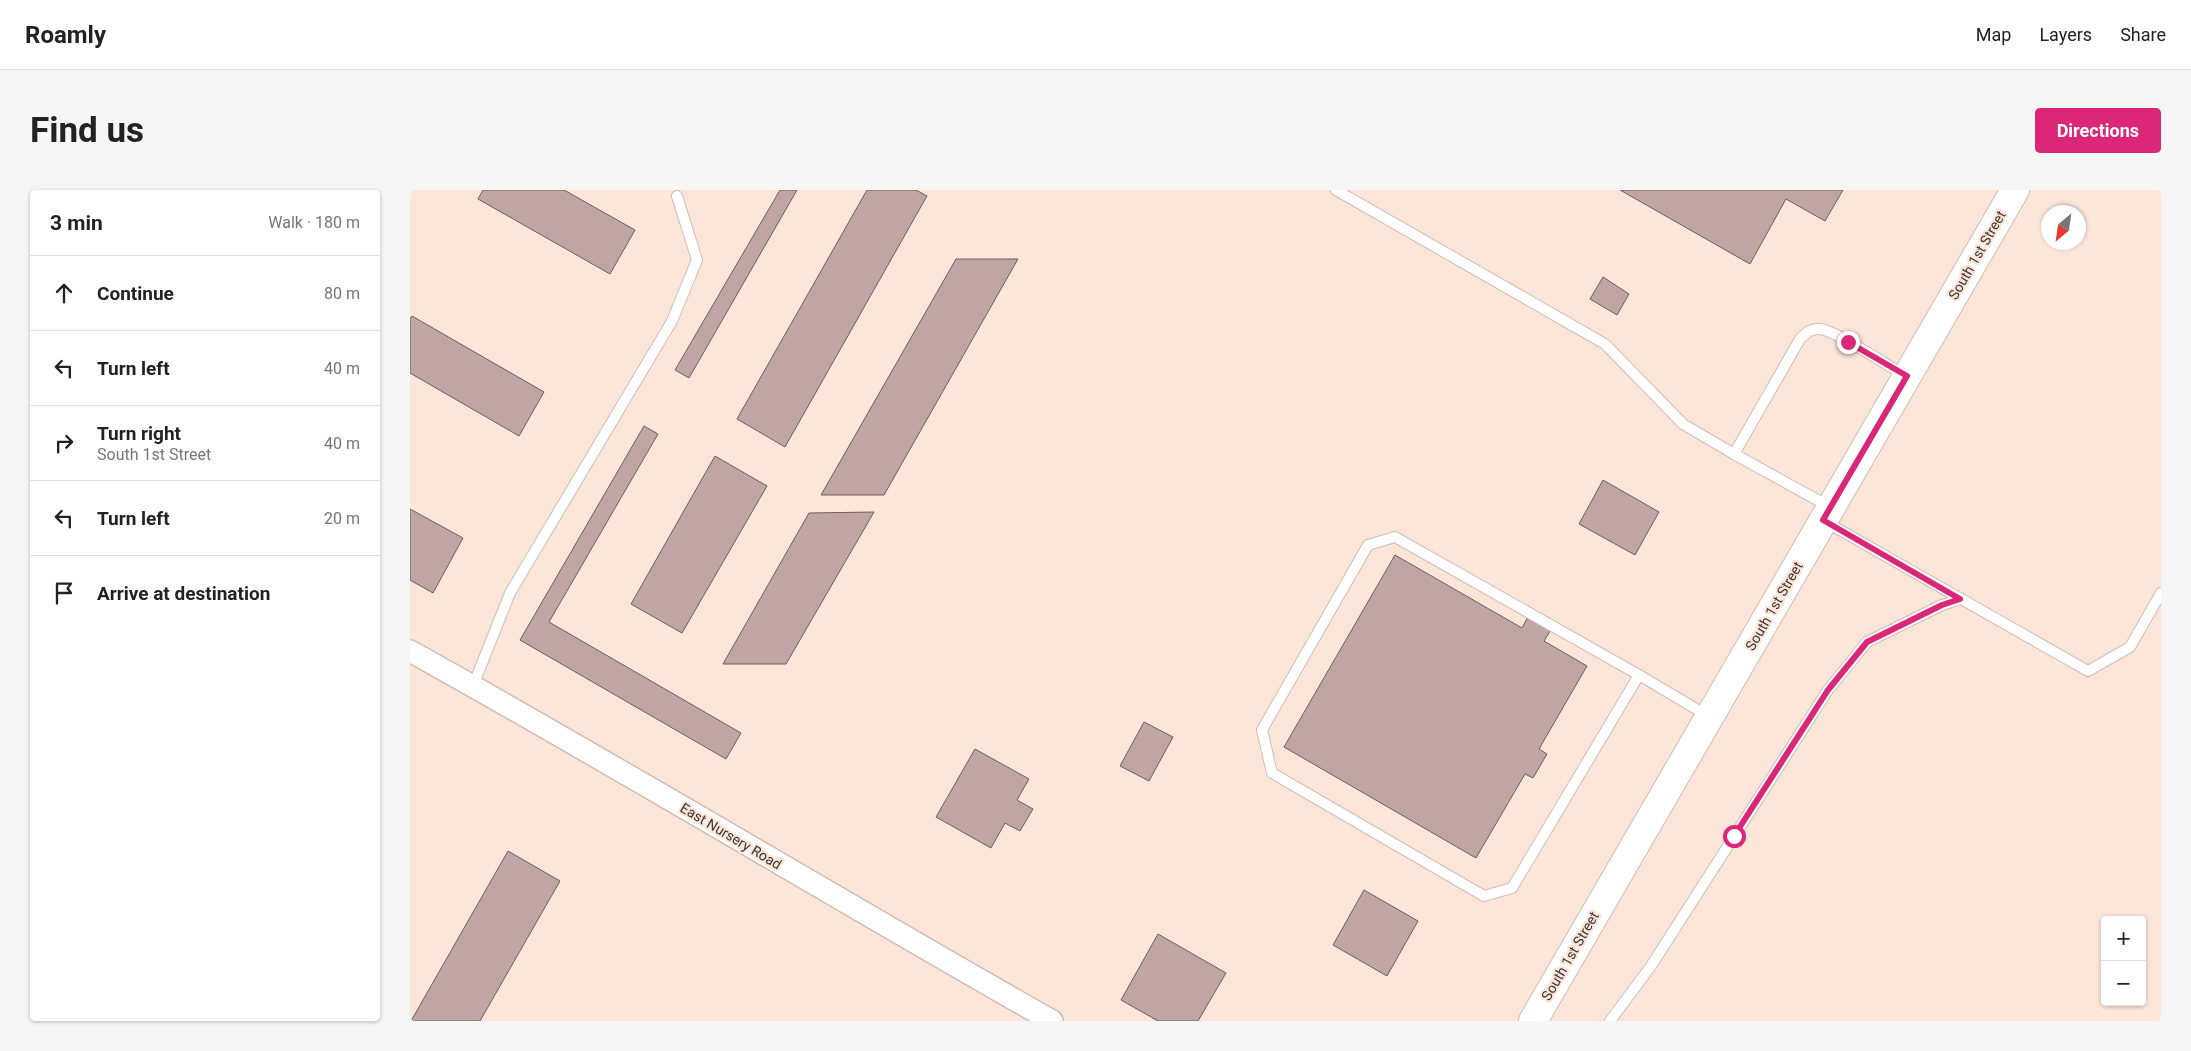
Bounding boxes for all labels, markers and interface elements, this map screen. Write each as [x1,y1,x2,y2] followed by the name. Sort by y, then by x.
[25,21,106,49] text: Roamly
[1976,24,2011,45] text: Map
[2039,24,2092,45] text: Layers
[2120,24,2166,45] text: Share
[2035,108,2161,153] button: Directions
[30,110,144,151] text: Find us
[2041,205,2086,250] north arrow
[1945,207,2009,302] street label: South 1st Street
[50,211,103,235] text: 3 min
[268,213,360,232] text: Walk · 180 m
[50,279,78,307] icon: ahead
[97,282,174,305] text: Continue
[324,284,360,303] text: 80 m
[1837,331,1860,354] route end
[50,354,78,382] icon: left
[97,357,170,380] text: Turn left
[324,359,360,378] text: 40 m
[97,422,181,445] text: Turn right
[50,429,78,457] icon: right
[324,434,360,453] text: 40 m
[97,445,211,464] text: South 1st Street
[50,504,78,532] icon: left
[97,507,170,530] text: Turn left
[324,509,360,528] text: 20 m
[1742,558,1806,653] street label: South 1st Street
[50,579,78,607] icon: arrive
[97,582,270,605] text: Arrive at destination
[678,800,784,872] street label: East Nursery Road
[1723,825,1746,848] route start
[1538,908,1602,1003] street label: South 1st Street
[2101,916,2146,1006] map controls
[2101,916,2146,961] button: +
[2101,961,2146,1006] button: −

